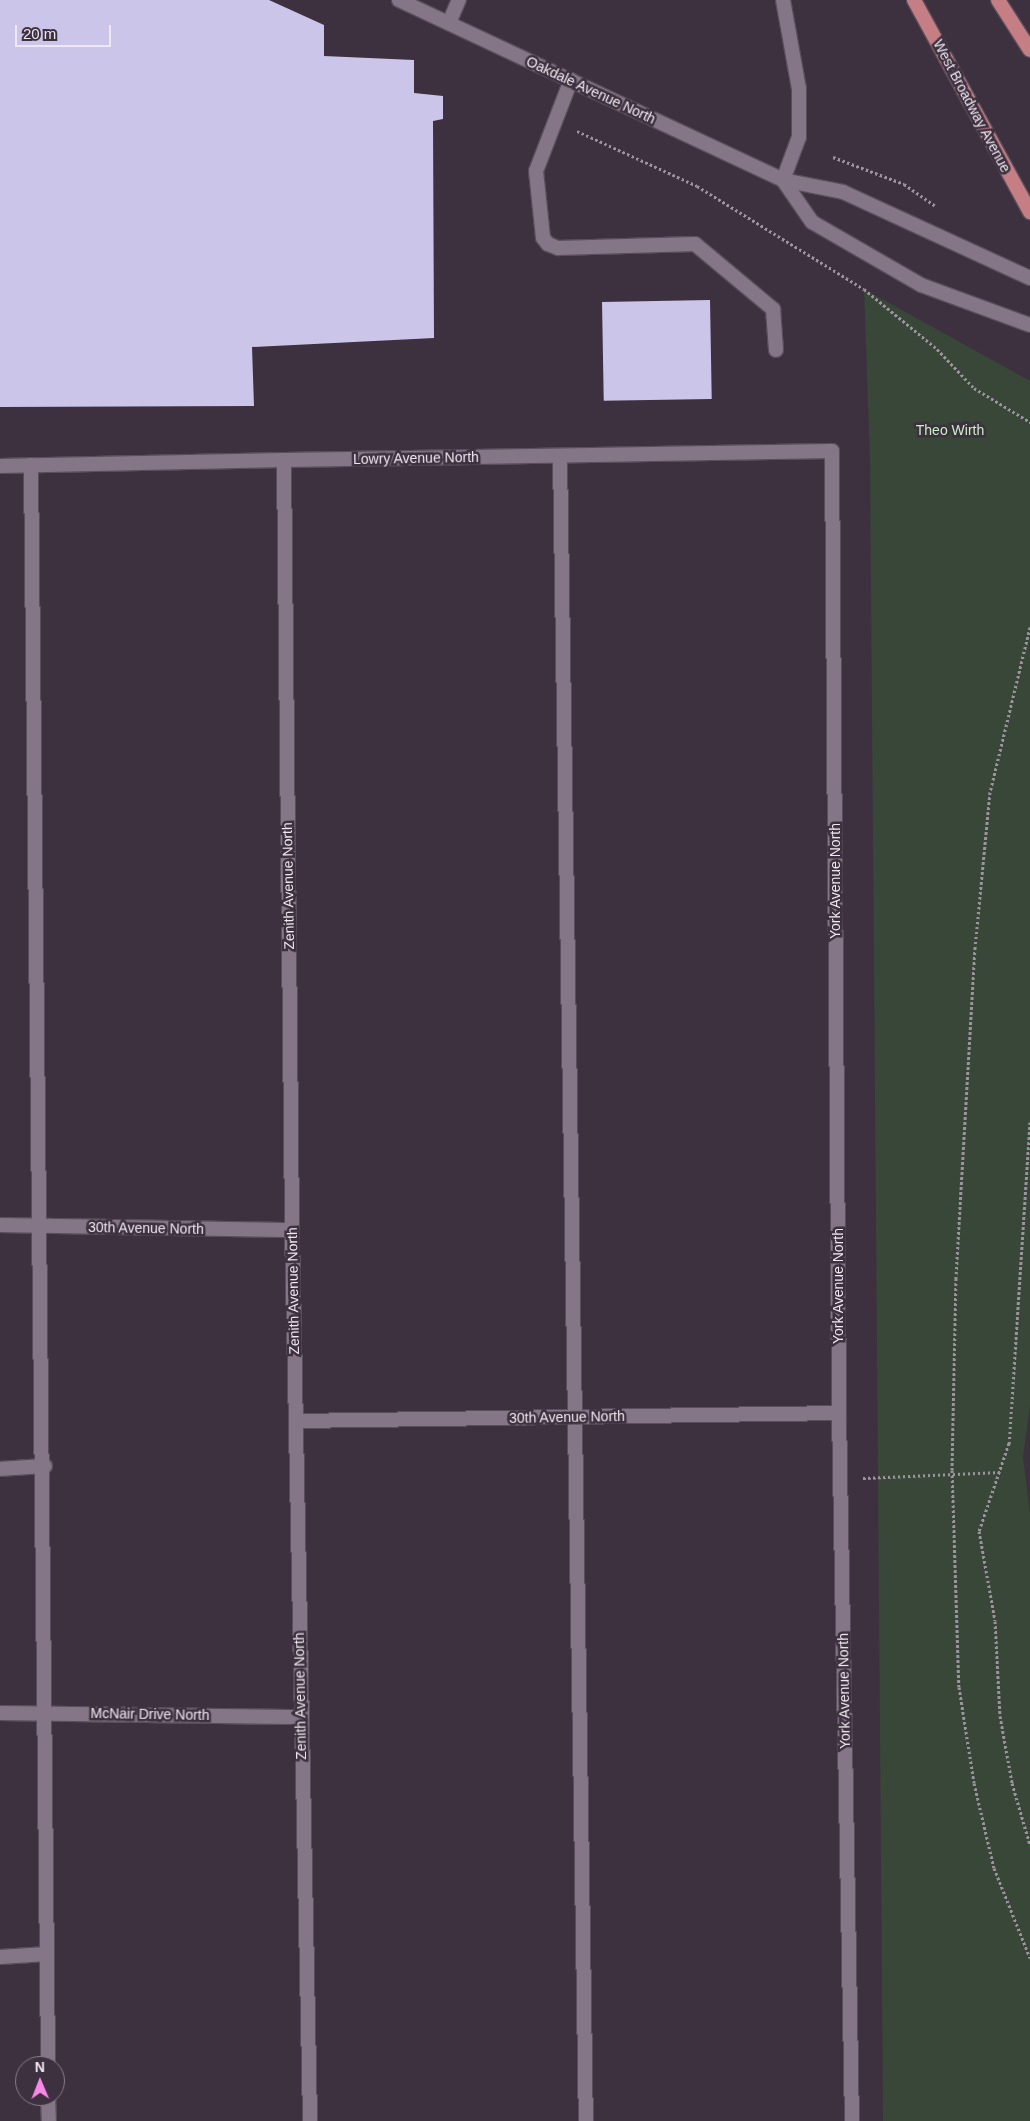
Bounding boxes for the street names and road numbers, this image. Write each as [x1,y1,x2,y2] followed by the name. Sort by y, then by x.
[930,36,1014,176] street label: West Broadway Avenue
[523,53,659,127] street label: Oakdale Avenue North
[353,448,479,468] street label: Lowry Avenue North
[278,822,298,950] street label: Zenith Avenue North
[827,823,843,939] street label: York Avenue North
[88,1219,204,1237] street label: 30th Avenue North
[283,1227,303,1355] street label: Zenith Avenue North
[830,1228,846,1344] street label: York Avenue North
[509,1408,625,1426] street label: 30th Avenue North
[290,1632,310,1760] street label: Zenith Avenue North
[835,1632,853,1750] street label: York Avenue North
[90,1705,210,1723] street label: McNair Drive North

